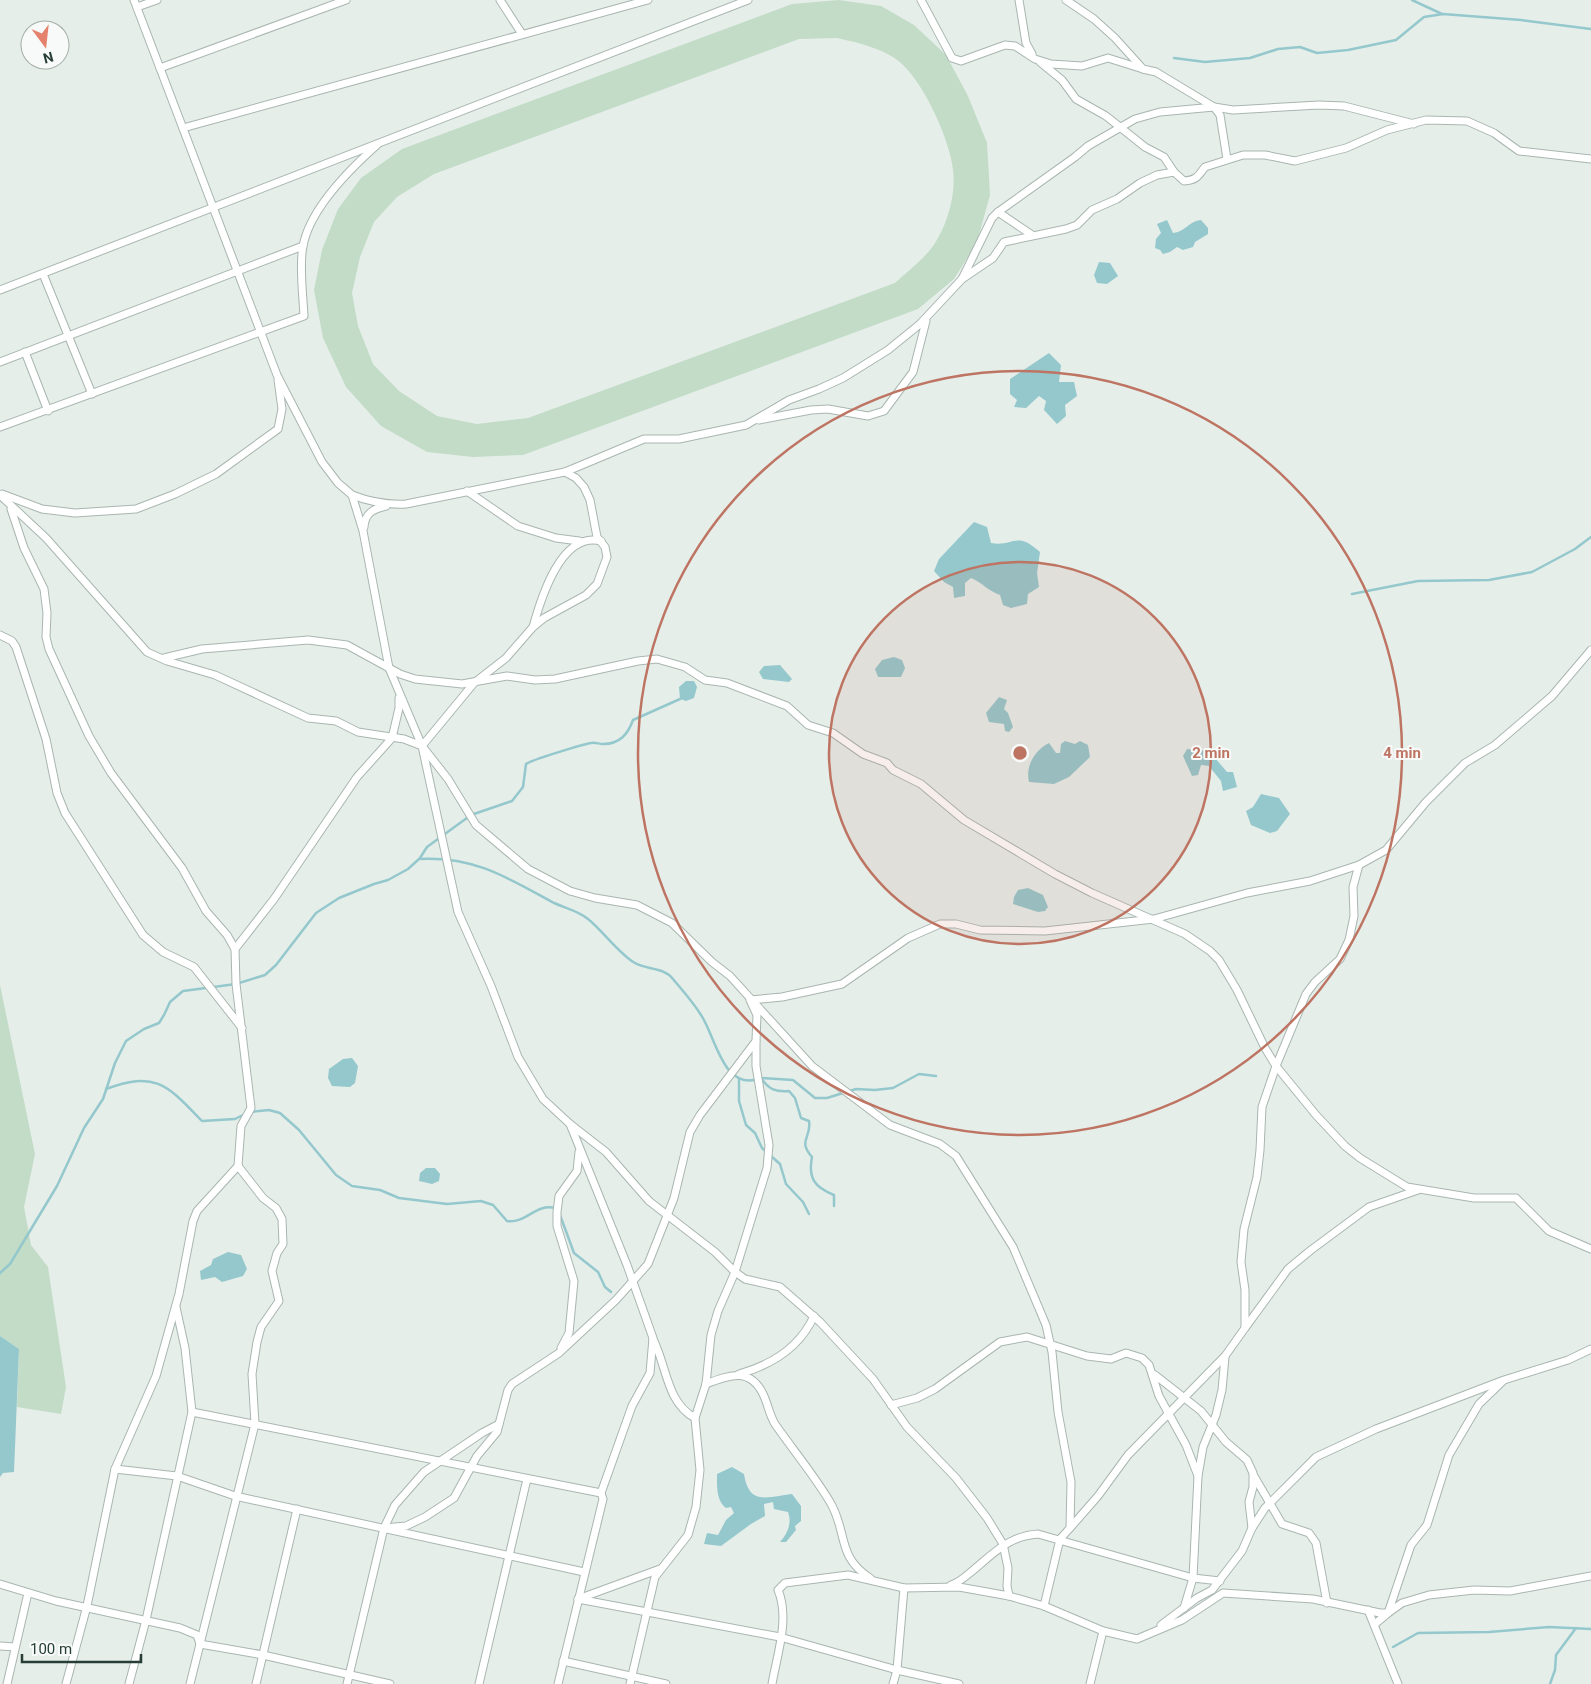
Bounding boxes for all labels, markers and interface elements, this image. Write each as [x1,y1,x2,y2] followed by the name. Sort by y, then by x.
[20,20,70,70] north arrow
[42,49,55,67] text: N
[1011,744,1029,762] centre of rings
[1192,744,1230,762] text: 2 min
[1383,744,1421,762] text: 4 min
[22,1632,141,1664] scale bar
[30,1640,72,1658] text: 100 m

